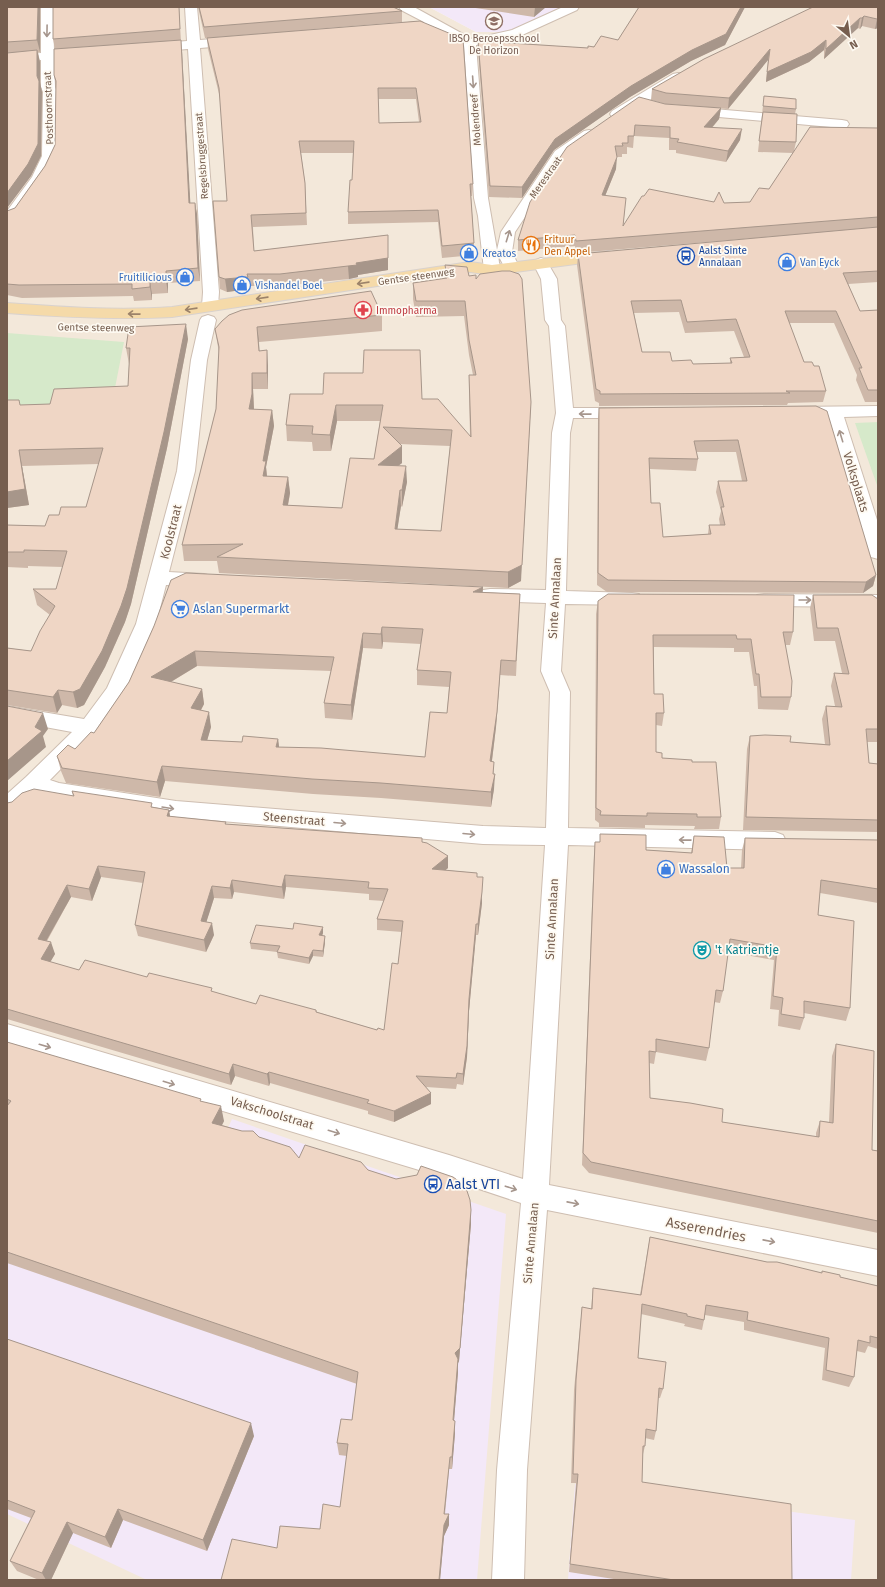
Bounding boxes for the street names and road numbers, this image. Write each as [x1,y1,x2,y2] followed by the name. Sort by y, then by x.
[42,71,56,145] street label: Posthoornstraat
[468,93,484,146] street label: Molendreef
[193,112,211,200] street label: Regelsbruggestraat
[527,154,565,201] street label: Merestraat
[377,266,456,288] street label: Gentse steenweg
[58,321,135,335] street label: Gentse steenweg
[840,450,872,514] street label: Volksplaats
[157,503,185,561] street label: Koolstraat
[546,557,564,639] street label: Sinte Annalaan
[262,809,326,829] street label: Steenstraat
[543,878,561,960] street label: Sinte Annalaan
[229,1094,316,1132] street label: Vakschoolstraat
[520,1202,542,1284] street label: Sinte Annalaan
[664,1213,748,1246] street label: Asserendries

